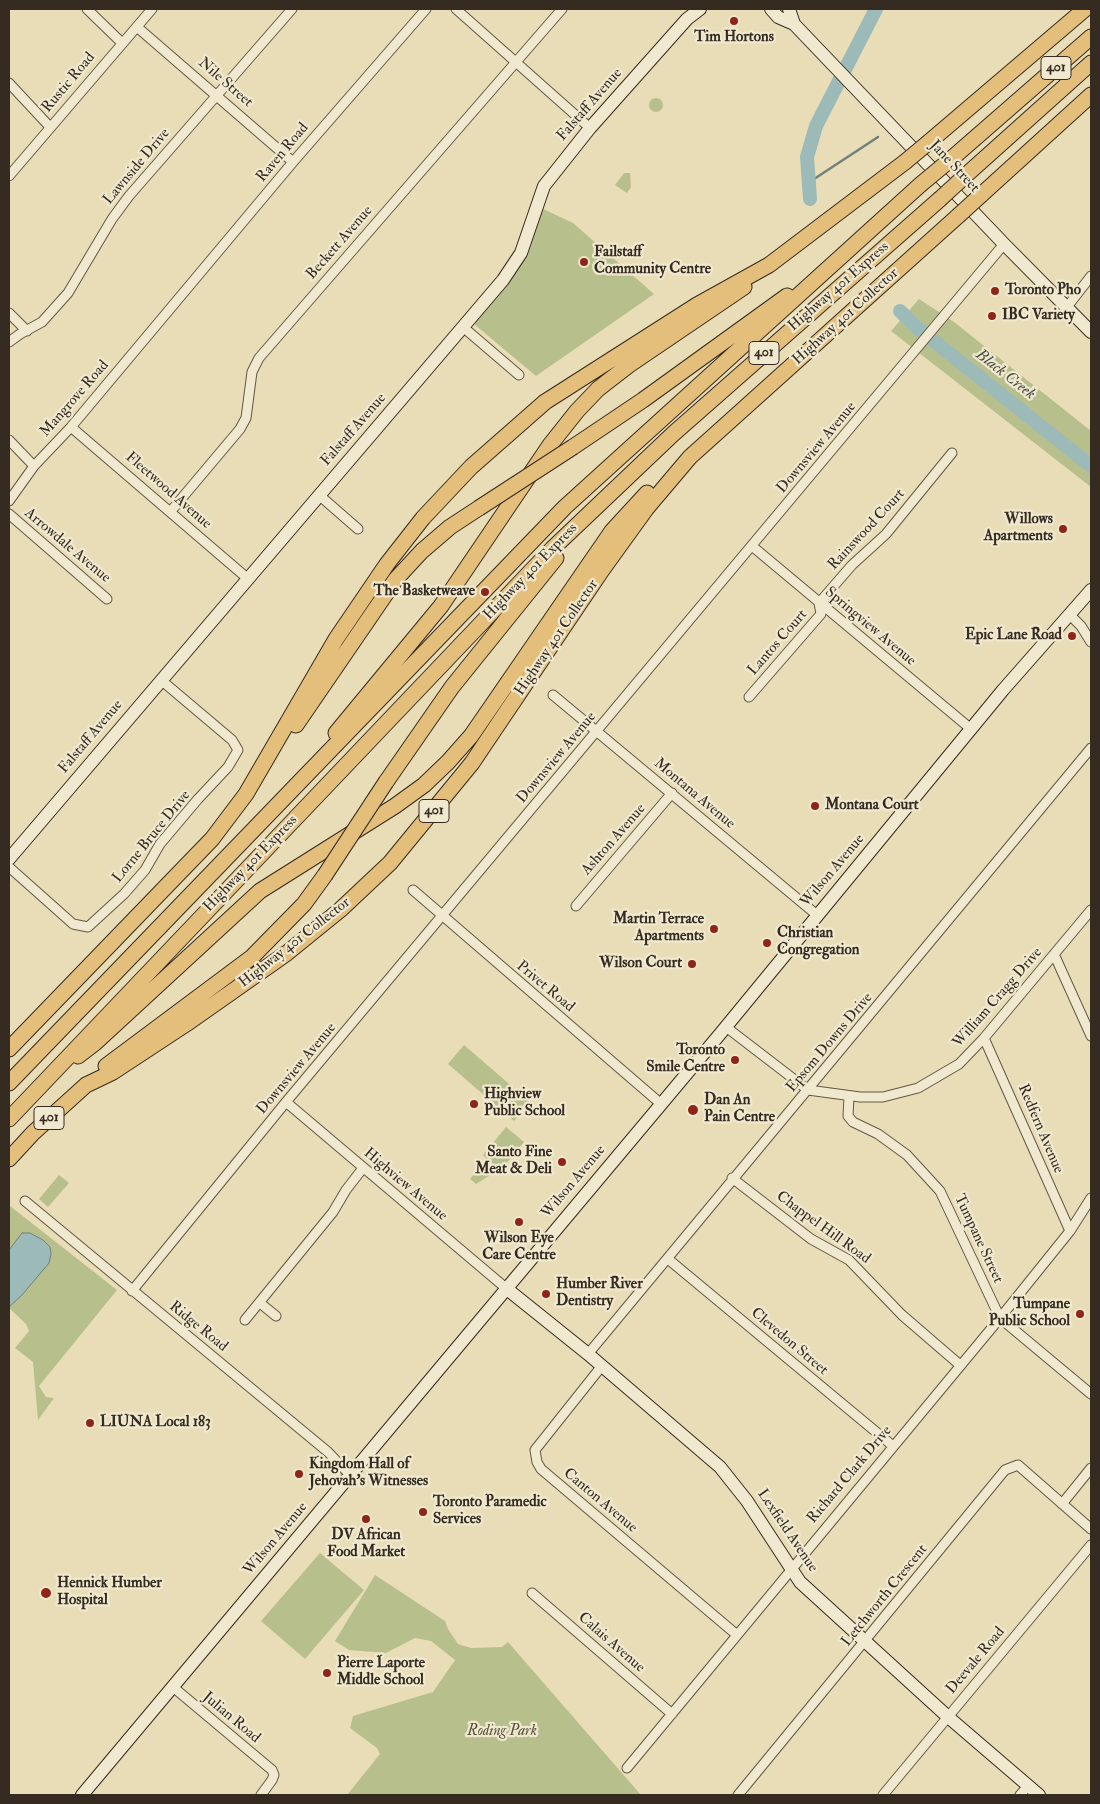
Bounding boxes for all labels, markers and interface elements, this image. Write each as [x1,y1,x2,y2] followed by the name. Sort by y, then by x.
[728,15,740,27] marker: Tim Hortons
[694,29,774,47] place label: Tim Hortons
[39,49,99,117] street label: Rustic Road
[194,54,256,112] street label: Nile Street
[1041,56,1071,80] road number: 401
[554,65,626,145] street label: Falstaff Avenue
[253,120,313,186] street label: Raven Road
[100,125,174,209] street label: Lawnside Drive
[925,137,983,197] street label: Jane Street
[303,203,377,283] street label: Beckett Avenue
[785,238,893,336] street label: Highway 401 Express
[594,244,711,279] place label: Failstaff Community Centre
[578,256,590,268] marker: Failstaff Community Centre
[789,265,903,369] street label: Highway 401 Collector
[1005,282,1081,300] place label: Toronto Pho
[989,285,1001,297] marker: Toronto Pho
[1002,307,1075,325] place label: IBC Variety
[986,310,998,322] marker: IBC Variety
[749,342,779,364] road number: 401
[971,346,1039,404] water label: Black Creek
[37,357,113,441] street label: Mangrove Road
[318,390,390,470] street label: Falstaff Avenue
[773,399,861,497] street label: Downsview Avenue
[121,449,215,533] street label: Fleetwood Avenue
[825,486,909,574] street label: Rainswood Court
[20,505,114,587] street label: Arrowdale Avenue
[984,511,1053,546] place label: Willows Apartments
[480,520,582,624] street label: Highway 401 Express
[1057,523,1069,535] marker: Willows Apartments
[511,577,603,699] street label: Highway 401 Collector
[373,583,475,601] place label: The Basketweave
[821,584,919,670] street label: Springview Avenue
[479,586,491,598] marker: The Basketweave
[744,606,812,680] street label: Lantos Court
[965,627,1062,645] place label: Epic Lane Road
[1066,630,1078,642] marker: Epic Lane Road
[55,697,127,777] street label: Falstaff Avenue
[513,709,601,807] street label: Downsview Avenue
[650,755,738,833] street label: Montana Avenue
[109,787,195,887] street label: Lorne Bruce Drive
[825,797,919,815] place label: Montana Court
[419,799,449,822] road number: 401
[809,800,821,812] marker: Montana Court
[578,801,650,879] street label: Ashton Avenue
[200,812,302,916] street label: Highway 401 Express
[797,831,869,911] street label: Wilson Avenue
[236,894,354,992] street label: Highway 401 Collector
[613,911,704,946] place label: Martin Terrace Apartments
[708,923,720,935] marker: Martin Terrace Apartments
[777,925,859,960] place label: Christian Congregation
[761,937,773,949] marker: Christian Congregation
[950,944,1046,1052] street label: William Cragg Drive
[599,955,682,973] place label: Wilson Court
[512,958,578,1016] street label: Privet Road
[686,958,698,970] marker: Wilson Court
[783,990,877,1096] street label: Epsom Downs Drive
[253,1020,341,1118] street label: Downsview Avenue
[646,1042,725,1077] place label: Toronto Smile Centre
[729,1054,741,1066] marker: Toronto Smile Centre
[1013,1082,1067,1176] street label: Redfern Avenue
[484,1086,565,1121] place label: Highview Public School
[704,1092,775,1127] place label: Dan An Pain Centre
[468,1098,480,1110] marker: Highview Public School
[686,1103,700,1117] marker: Dan An Pain Centre
[34,1106,64,1130] road number: 401
[538,1142,610,1222] street label: Wilson Avenue
[475,1144,552,1179] place label: Santo Fine Meat & Deli
[359,1145,451,1225] street label: Highview Avenue
[556,1156,568,1168] marker: Santo Fine Meat & Deli
[772,1188,874,1268] street label: Chappel Hill Road
[950,1192,1006,1286] street label: Tumpane Street
[513,1216,525,1228] marker: Wilson Eye Care Centre
[482,1230,556,1265] place label: Wilson Eye Care Centre
[556,1276,643,1311] place label: Humber River Dentistry
[540,1288,552,1300] marker: Humber River Dentistry
[989,1296,1070,1331] place label: Tumpane Public School
[165,1298,231,1356] street label: Ridge Road
[747,1304,831,1380] street label: Clevedon Street
[1074,1308,1086,1320] marker: Tumpane Public School
[100,1414,211,1432] place label: LIUNA Local 183
[84,1417,96,1429] marker: LIUNA Local 183
[804,1422,896,1528] street label: Richard Clark Drive
[309,1456,428,1491] place label: Kingdom Hall of Jehovah's Witnesses
[559,1465,641,1537] street label: Canton Avenue
[293,1468,305,1480] marker: Kingdom Hall of Jehovah's Witnesses
[753,1486,821,1576] street label: Lexfield Avenue
[433,1494,547,1529] place label: Toronto Paramedic Services
[240,1499,312,1579] street label: Wilson Avenue
[417,1506,429,1518] marker: Toronto Paramedic Services
[360,1513,372,1525] marker: DV African Food Market
[327,1527,405,1562] place label: DV African Food Market
[838,1541,932,1651] street label: Letchworth Crescent
[57,1575,162,1610] place label: Hennick Humber Hospital
[39,1586,53,1600] marker: Hennick Humber Hospital
[574,1609,648,1677] street label: Calais Avenue
[943,1624,1009,1698] street label: Deevale Road
[337,1655,425,1690] place label: Pierre Laporte Middle School
[321,1667,333,1679] marker: Pierre Laporte Middle School
[198,1689,264,1747] street label: Julian Road
[467,1723,537,1741] park label: Roding Park

